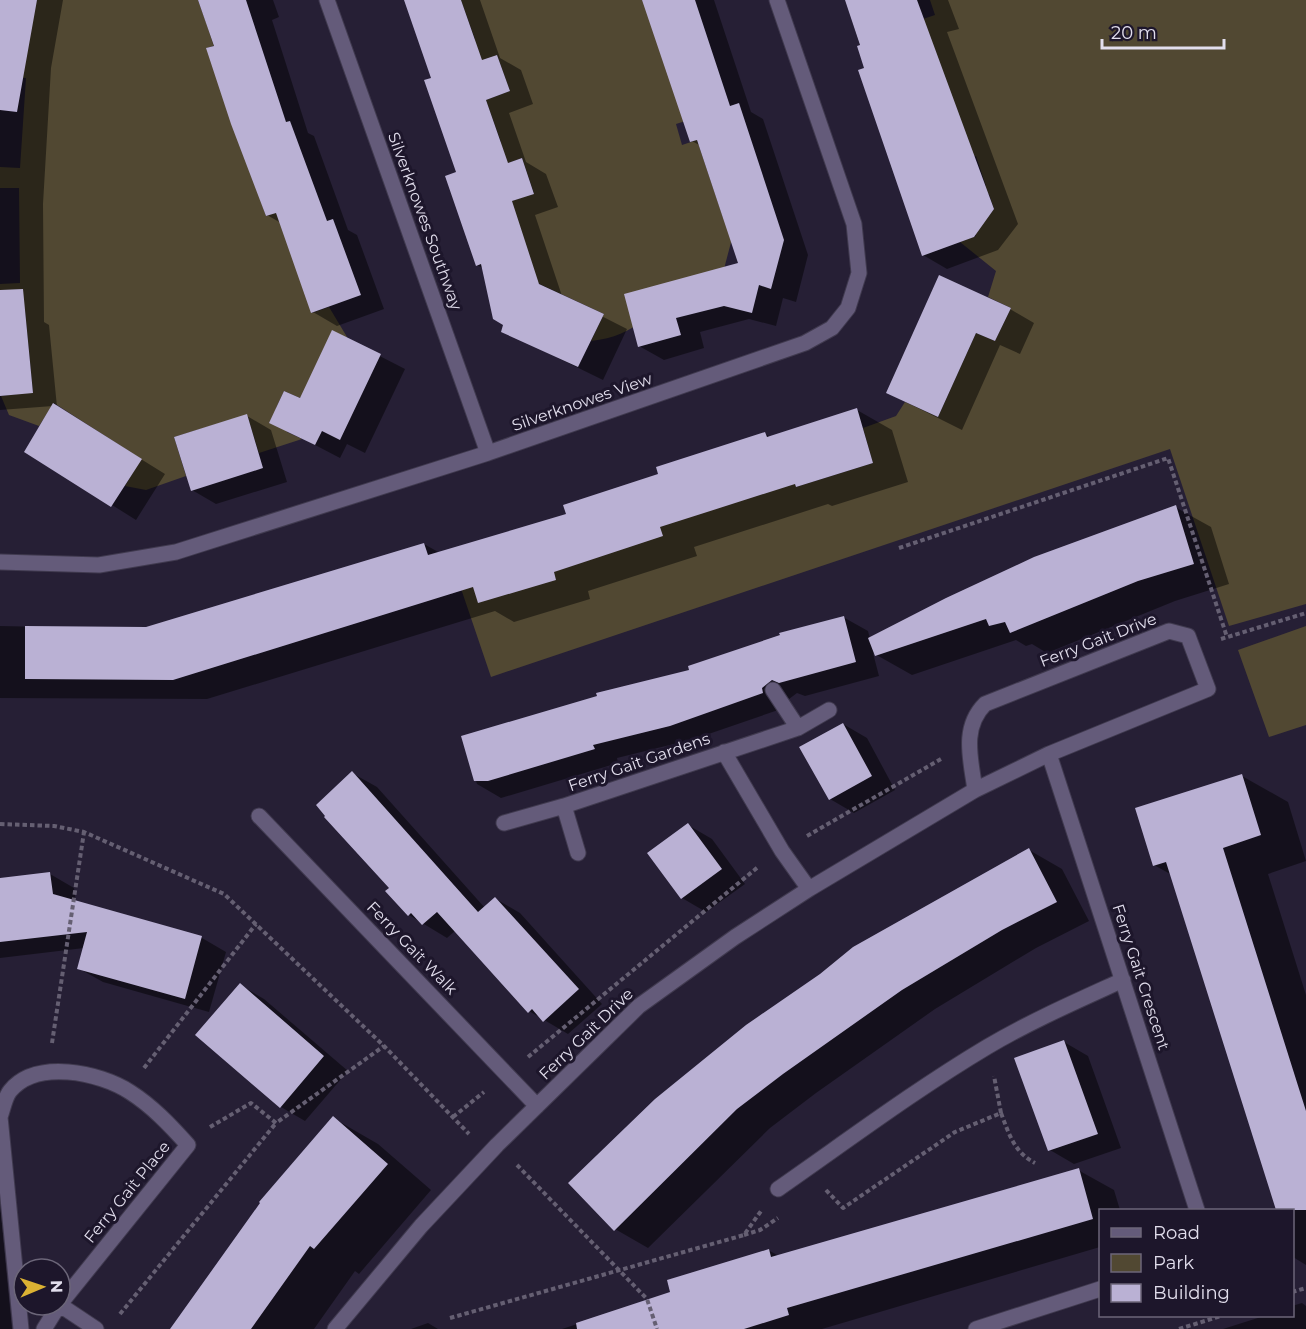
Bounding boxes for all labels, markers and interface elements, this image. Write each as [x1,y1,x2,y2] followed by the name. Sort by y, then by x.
[1102,12,1224,50] scale bar
[1111,22,1157,44] text: 20 m
[384,130,466,313] street label: Silverknowes Southway
[509,369,655,435] street label: Silverknowes View
[1037,609,1159,671] street label: Ferry Gait Drive
[566,729,713,795] street label: Ferry Gait Gardens
[363,898,461,999] street label: Ferry Gait Walk
[1108,902,1174,1053] street label: Ferry Gait Crescent
[535,984,637,1084] street label: Ferry Gait Drive
[80,1137,174,1247] street label: Ferry Gait Place
[1099,1209,1294,1317] legend
[1153,1222,1200,1244] text: Road
[1153,1252,1194,1274] text: Park
[12,1257,72,1317] north arrow
[47,1280,66,1293] text: N
[1153,1282,1230,1304] text: Building

